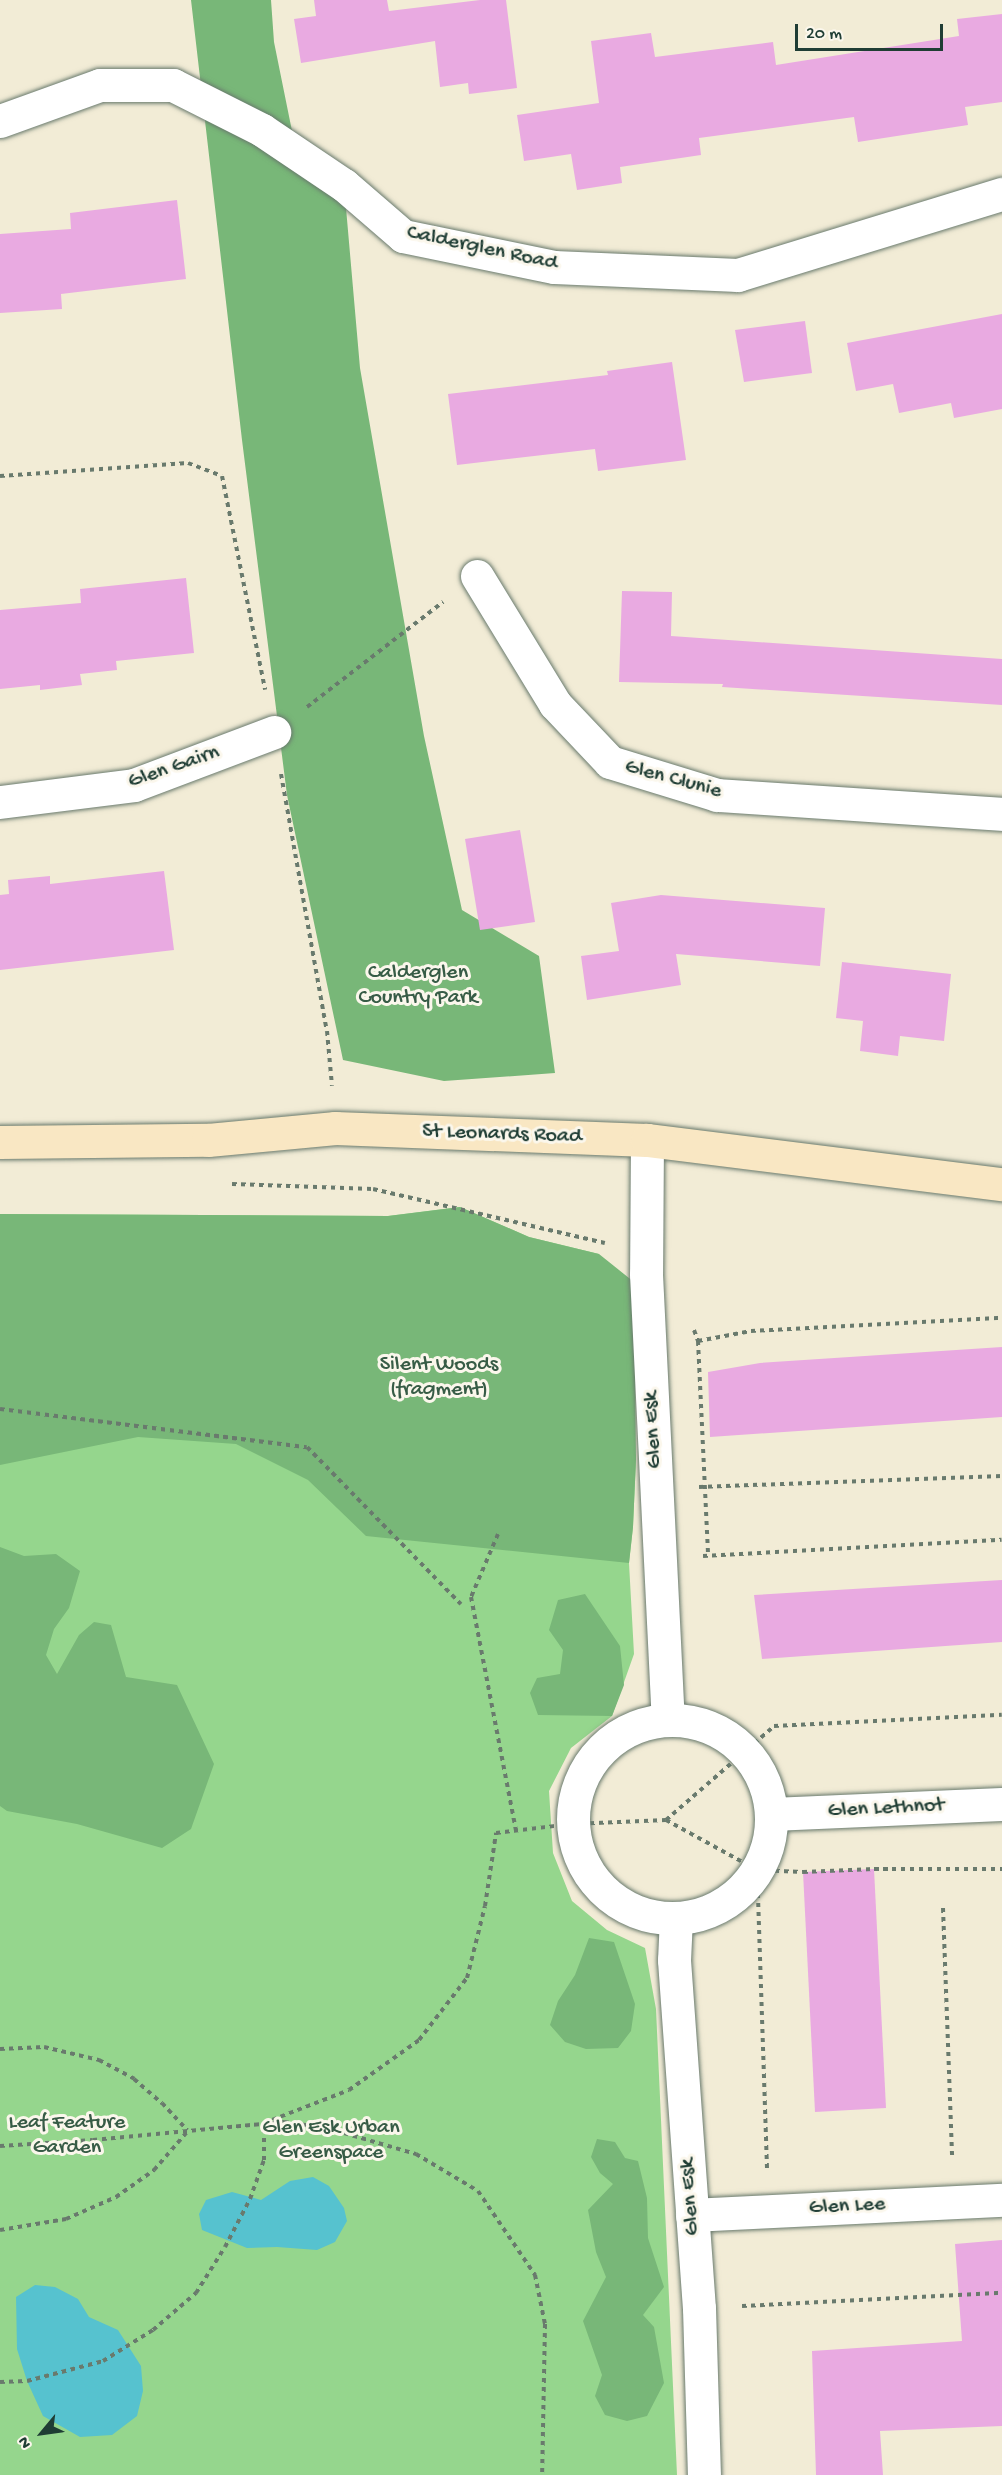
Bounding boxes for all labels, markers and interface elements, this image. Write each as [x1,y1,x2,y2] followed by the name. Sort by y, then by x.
[798,12,946,50] scale bar
[806,24,842,45] text: 20 m
[404,220,560,278] street label: Calderglen Road
[125,740,223,796] street label: Glen Gairn
[622,754,724,806] street label: Glen Clunie
[359,960,477,1011] park label: Calderglen Country Park
[422,1119,582,1151] street label: St Leonards Road
[380,1352,498,1404] park label: Silent Woods (fragment)
[639,1391,669,1469] street label: Glen Esk
[827,1793,945,1825] street label: Glen Lethnot
[9,2110,125,2162] park label: Leaf Feature Garden
[262,2115,400,2166] park label: Glen Esk Urban Greenspace
[675,2157,707,2237] street label: Glen Esk
[808,2192,886,2222] street label: Glen Lee
[12,2403,72,2463] north arrow
[15,2433,37,2451] text: N

